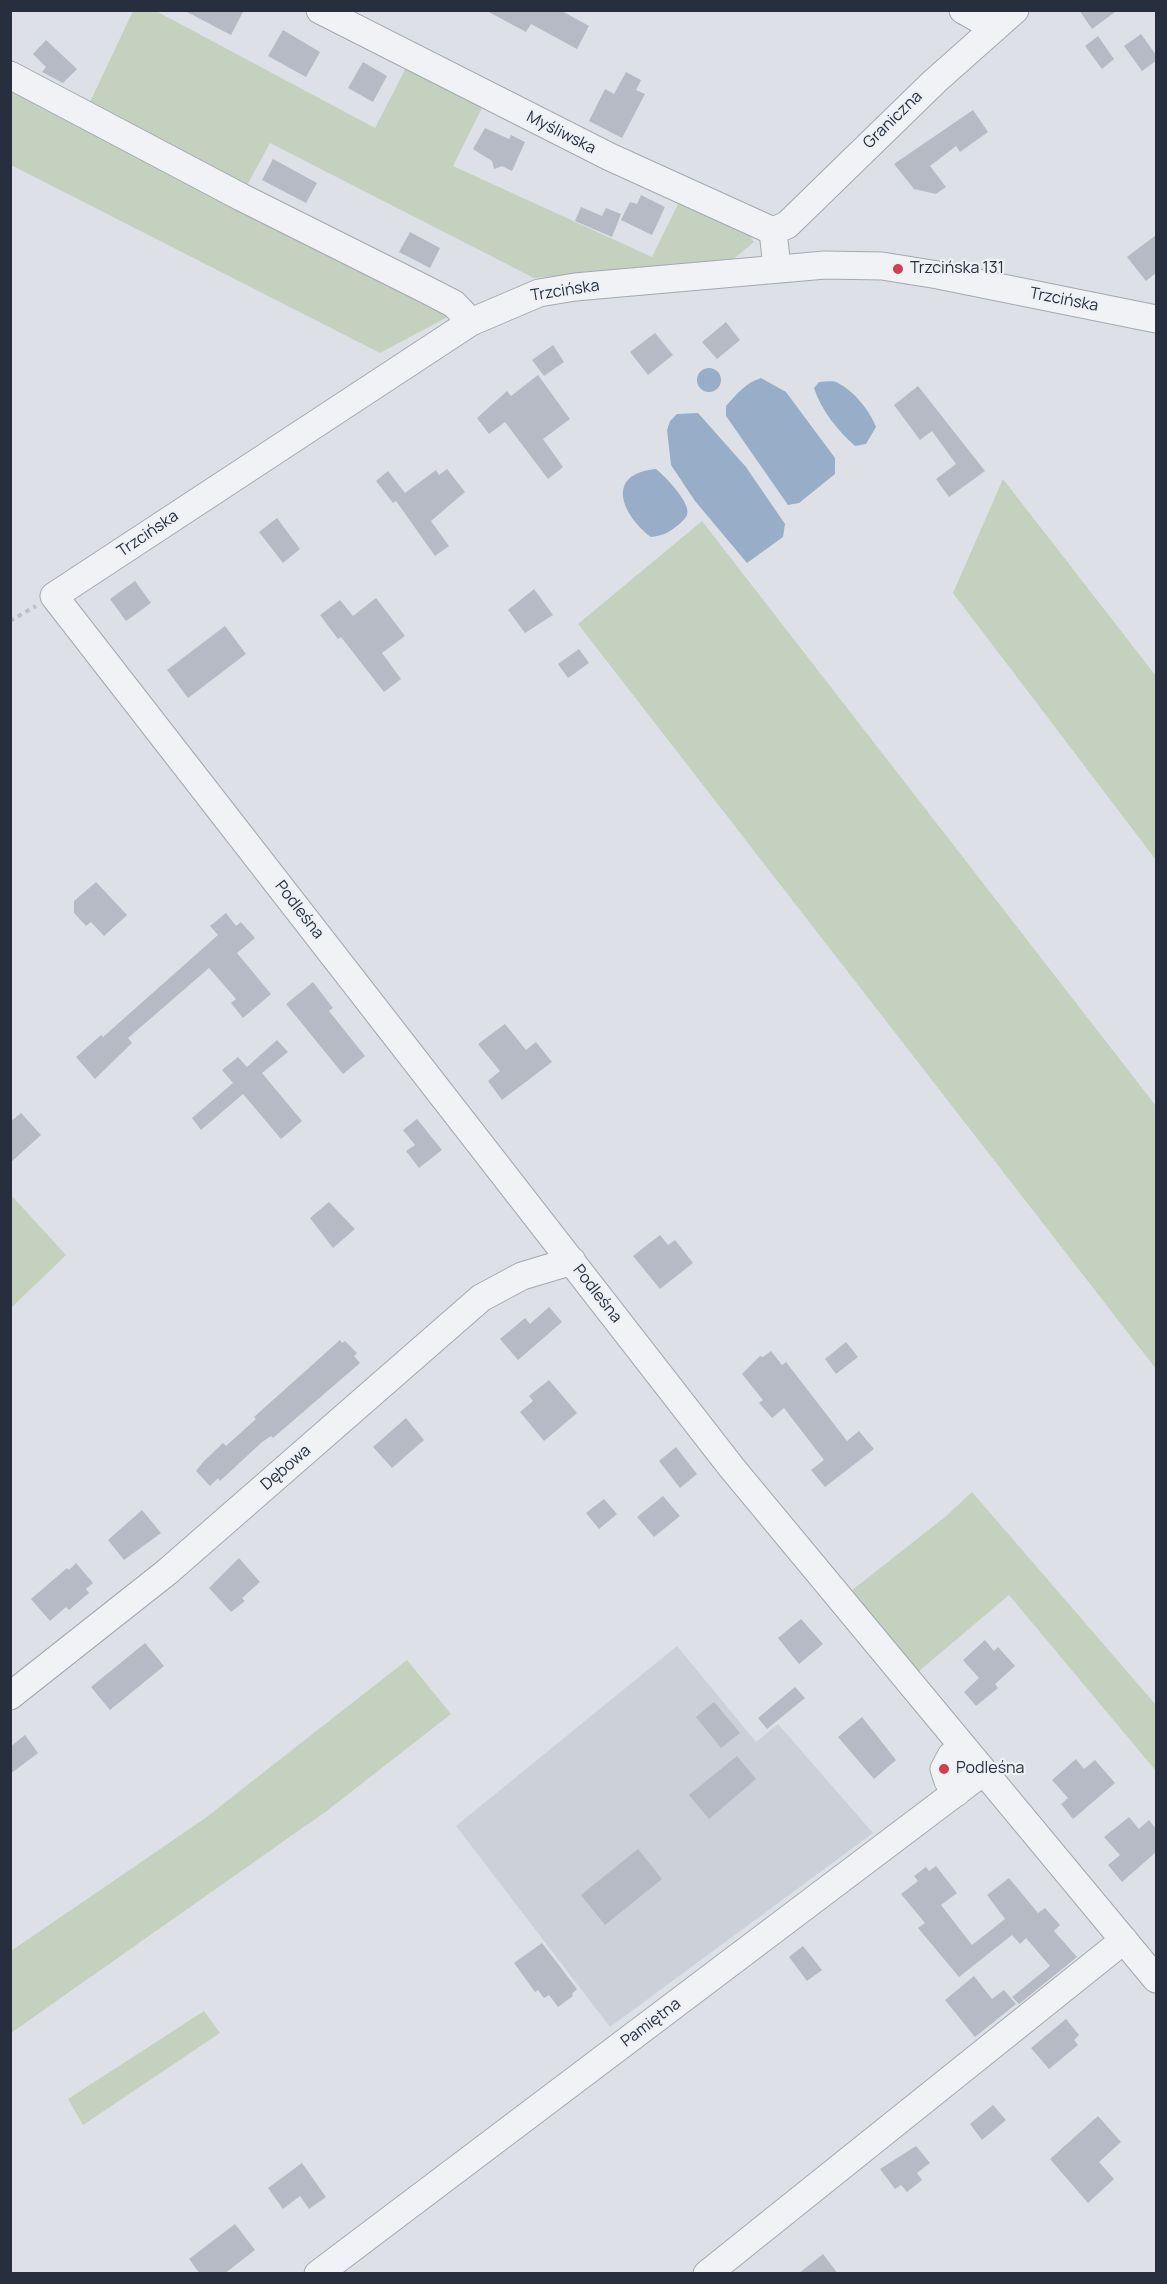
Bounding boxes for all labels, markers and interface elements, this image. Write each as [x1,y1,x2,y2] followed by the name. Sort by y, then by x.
[860,87,926,153] street label: Graniczna
[523,107,599,159] street label: Myśliwska
[910,259,1004,279] place label: Trzcińska 131
[891,262,905,276] marker: Trzcińska 131
[529,276,601,306] street label: Trzcińska
[1028,284,1100,316] street label: Trzcińska
[114,507,182,561] street label: Trzcińska
[270,877,328,943] street label: Podleśna
[568,1261,626,1327] street label: Podleśna
[257,1441,315,1495] street label: Dębowa
[956,1759,1024,1779] place label: Podleśna
[937,1762,951,1776] marker: Podleśna
[617,1994,685,2052] street label: Pamiętna

